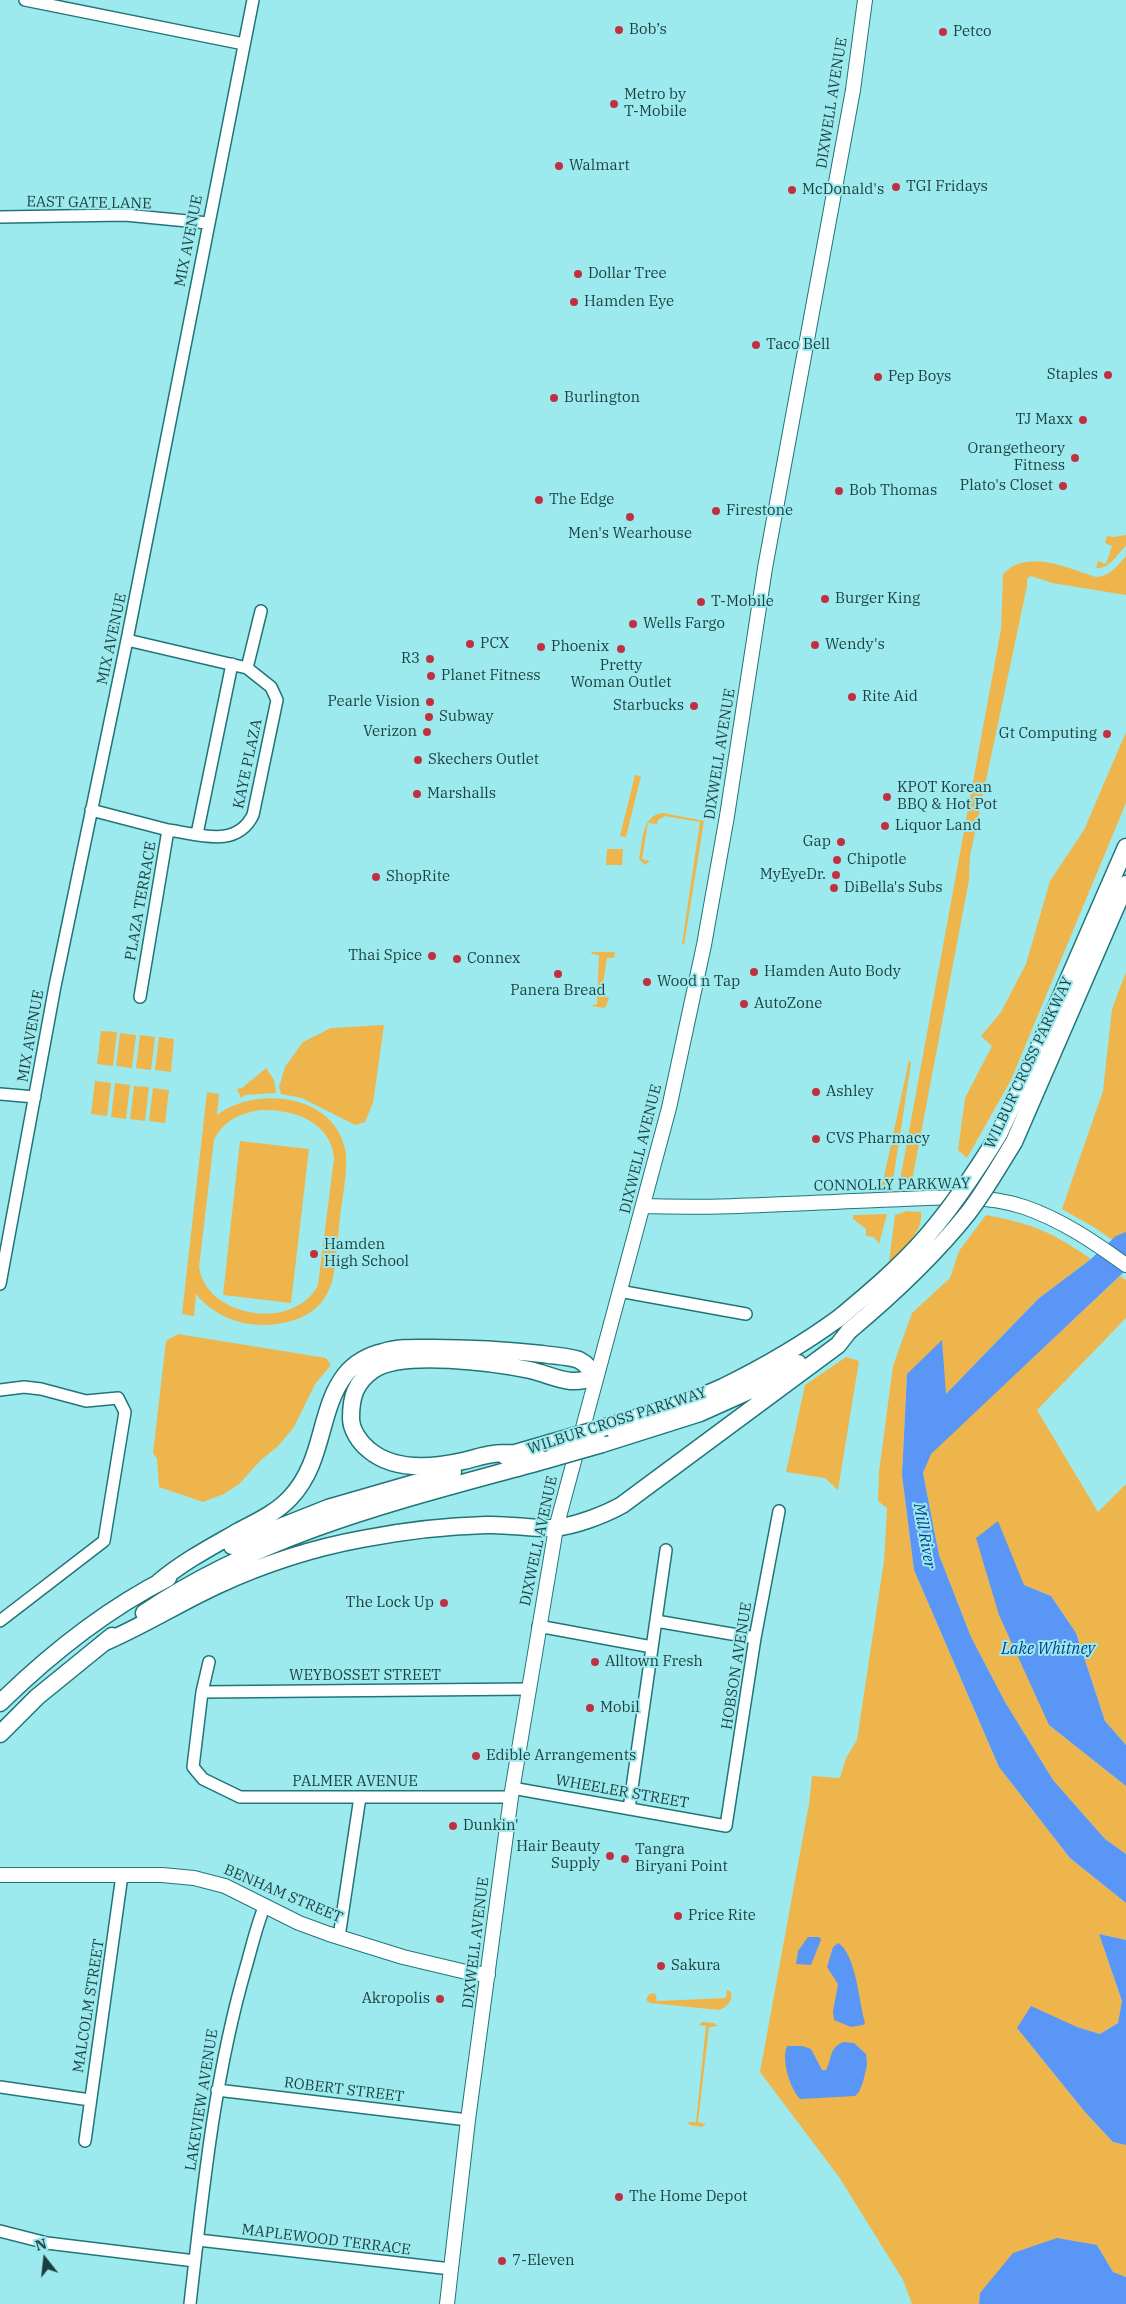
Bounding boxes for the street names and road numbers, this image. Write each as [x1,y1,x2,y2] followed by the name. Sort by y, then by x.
[813,36,851,170] street label: DIXWELL AVENUE
[26,193,152,213] street label: EAST GATE LANE
[171,194,207,288] street label: MIX AVENUE
[94,592,130,686] street label: MIX AVENUE
[701,687,739,821] street label: DIXWELL AVENUE
[230,718,266,810] street label: KAYE PLAZA
[122,840,160,962] street label: PLAZA TERRACE
[981,974,1077,1152] street label: WILBUR CROSS PARKWAY
[14,989,48,1083] street label: MIX AVENUE
[616,1082,666,1216] street label: DIXWELL AVENUE
[814,1175,970,1195] street label: CONNOLLY PARKWAY
[525,1383,709,1459] street label: WILBUR CROSS PARKWAY
[516,1474,562,1608] street label: DIXWELL AVENUE
[718,1601,756,1731] street label: HOBSON AVENUE
[289,1667,441,1685] street label: WEYBOSSET STREET
[554,1771,690,1813] street label: WHEELER STREET
[292,1773,418,1791] street label: PALMER AVENUE
[221,1861,345,1927] street label: BENHAM STREET
[459,1876,493,2010] street label: DIXWELL AVENUE
[70,1938,108,2074] street label: MALCOLM STREET
[182,2028,222,2172] street label: LAKEVIEW AVENUE
[283,2074,405,2106] street label: ROBERT STREET
[240,2221,412,2259] street label: MAPLEWOOD TERRACE

